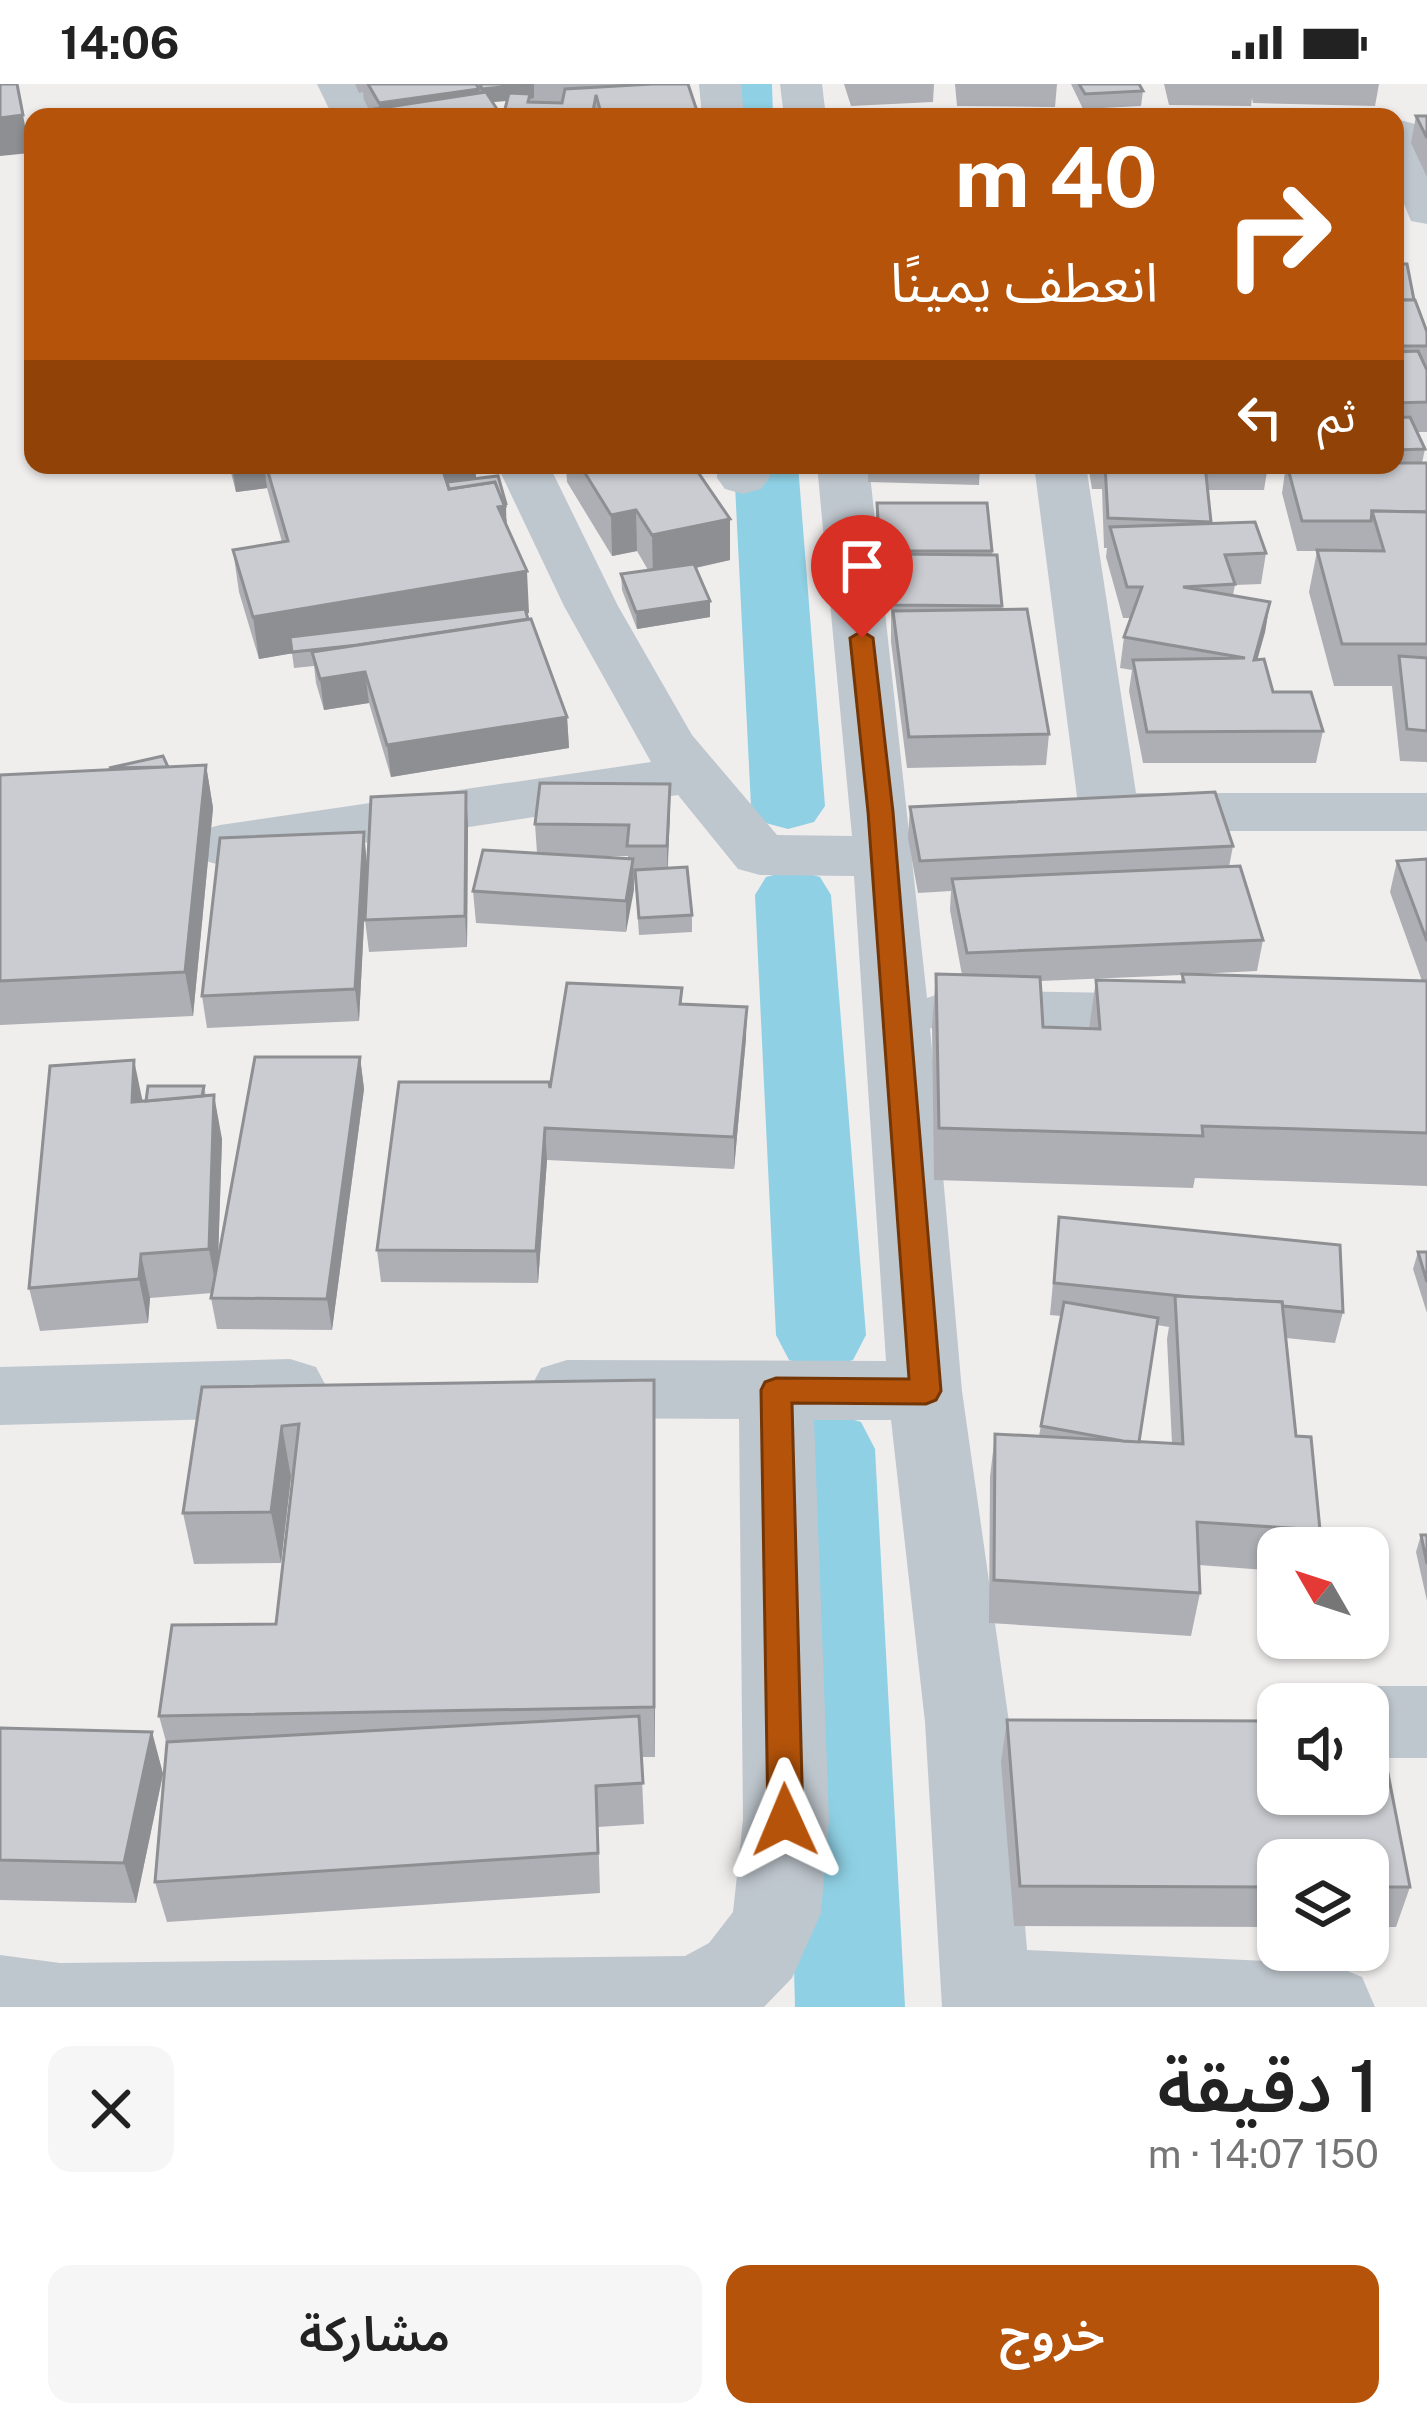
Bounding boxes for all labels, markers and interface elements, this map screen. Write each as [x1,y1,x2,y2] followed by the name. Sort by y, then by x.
[60,16,180,69] text: 14:06
[955,127,1158,226] text: 40 m
[1200,156,1356,312] icon: right
[890,251,1158,314] text: انعطف يمينًا
[1227,384,1293,450] icon: left
[1317,389,1356,442] text: ثم
[811,515,913,638] pin
[829,533,895,599] icon: arrive
[1257,1527,1389,1659] north arrow
[1257,1527,1389,1971] map controls
[1257,1683,1389,1815] button: sound
[722,1757,848,1883] position arrow
[1257,1839,1389,1971] button: layers
[1157,2044,1379,2128] text: 1 دقيقة
[48,2046,174,2172] button: close
[1148,2131,1379,2177] text: 150 m · 14:07
[48,2265,702,2403] button: مشاركة
[726,2265,1379,2403] button: خروج

